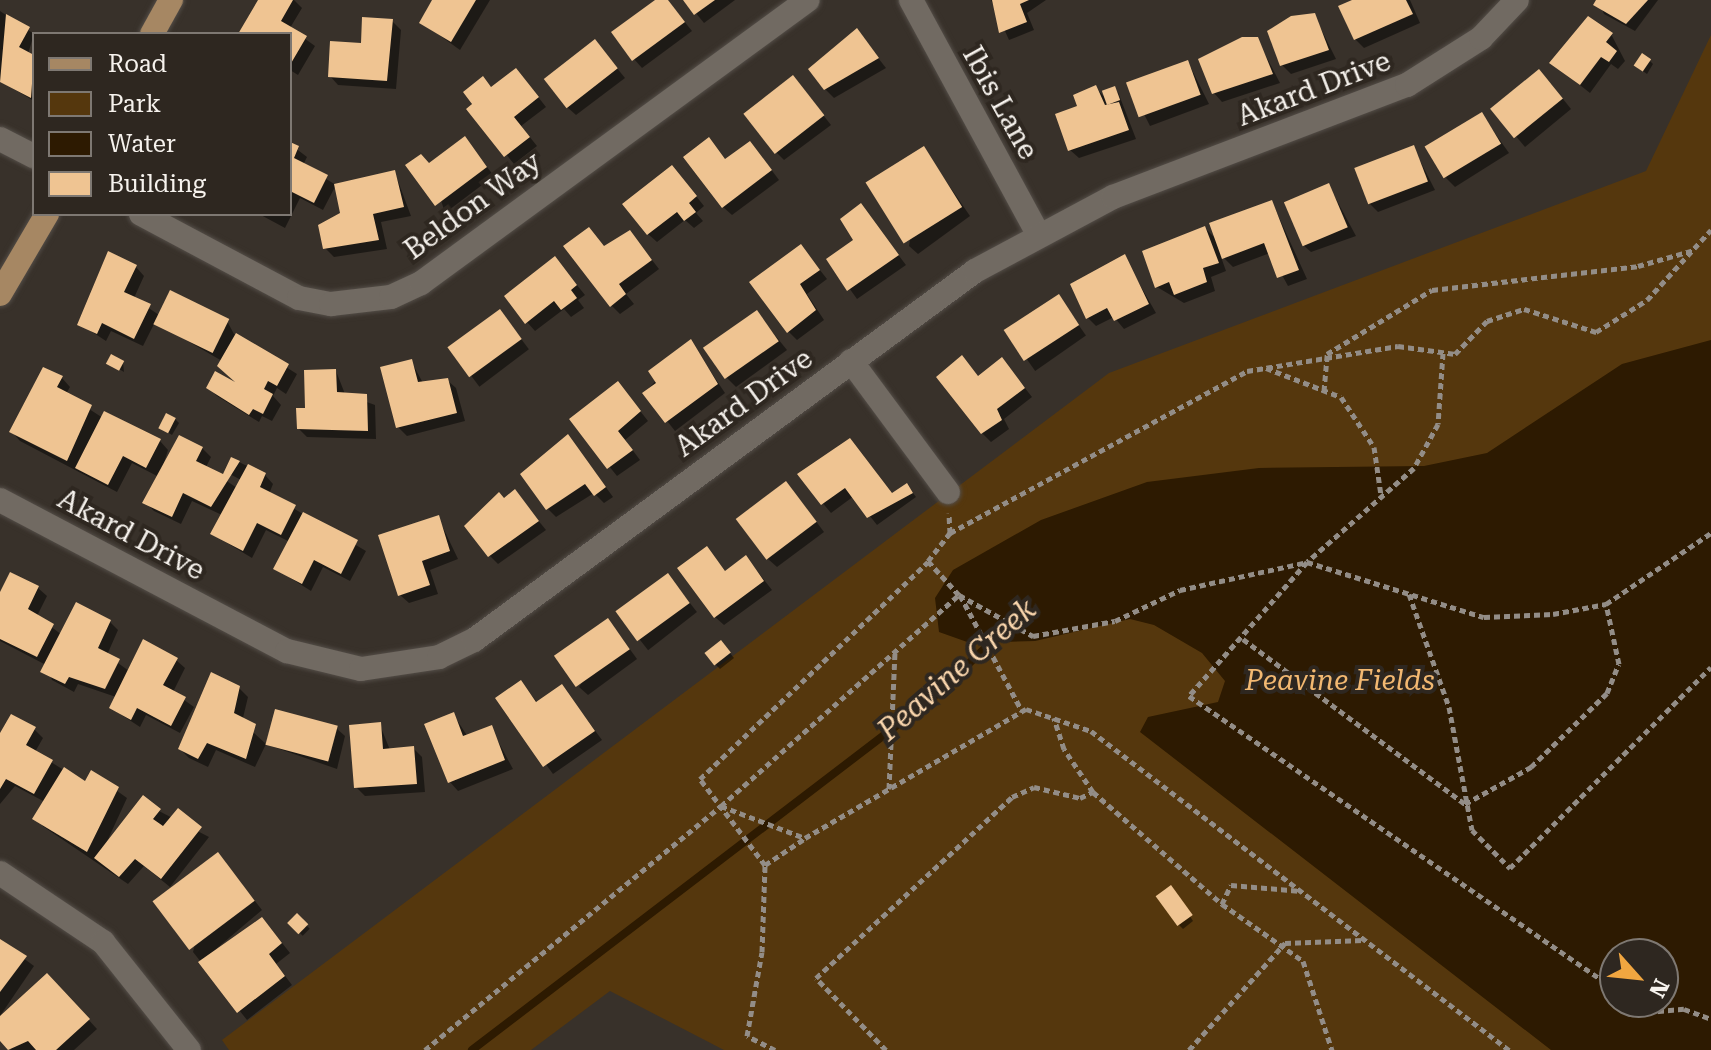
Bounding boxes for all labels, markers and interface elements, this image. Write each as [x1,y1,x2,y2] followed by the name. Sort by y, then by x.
[32,32,292,216] legend
[955,41,1045,165] street label: Ibis Lane
[1233,44,1395,134] street label: Akard Drive
[108,50,167,78] text: Road
[108,90,161,118] text: Park
[108,130,176,158] text: Water
[398,145,548,267] street label: Beldon Way
[108,170,206,198] text: Building
[669,342,819,464] street label: Akard Drive
[52,482,210,588] street label: Akard Drive
[871,592,1043,748] water label: Peavine Creek
[1245,664,1435,698] park label: Peavine Fields
[1599,938,1679,1018] north arrow
[1644,975,1674,1001] text: N

